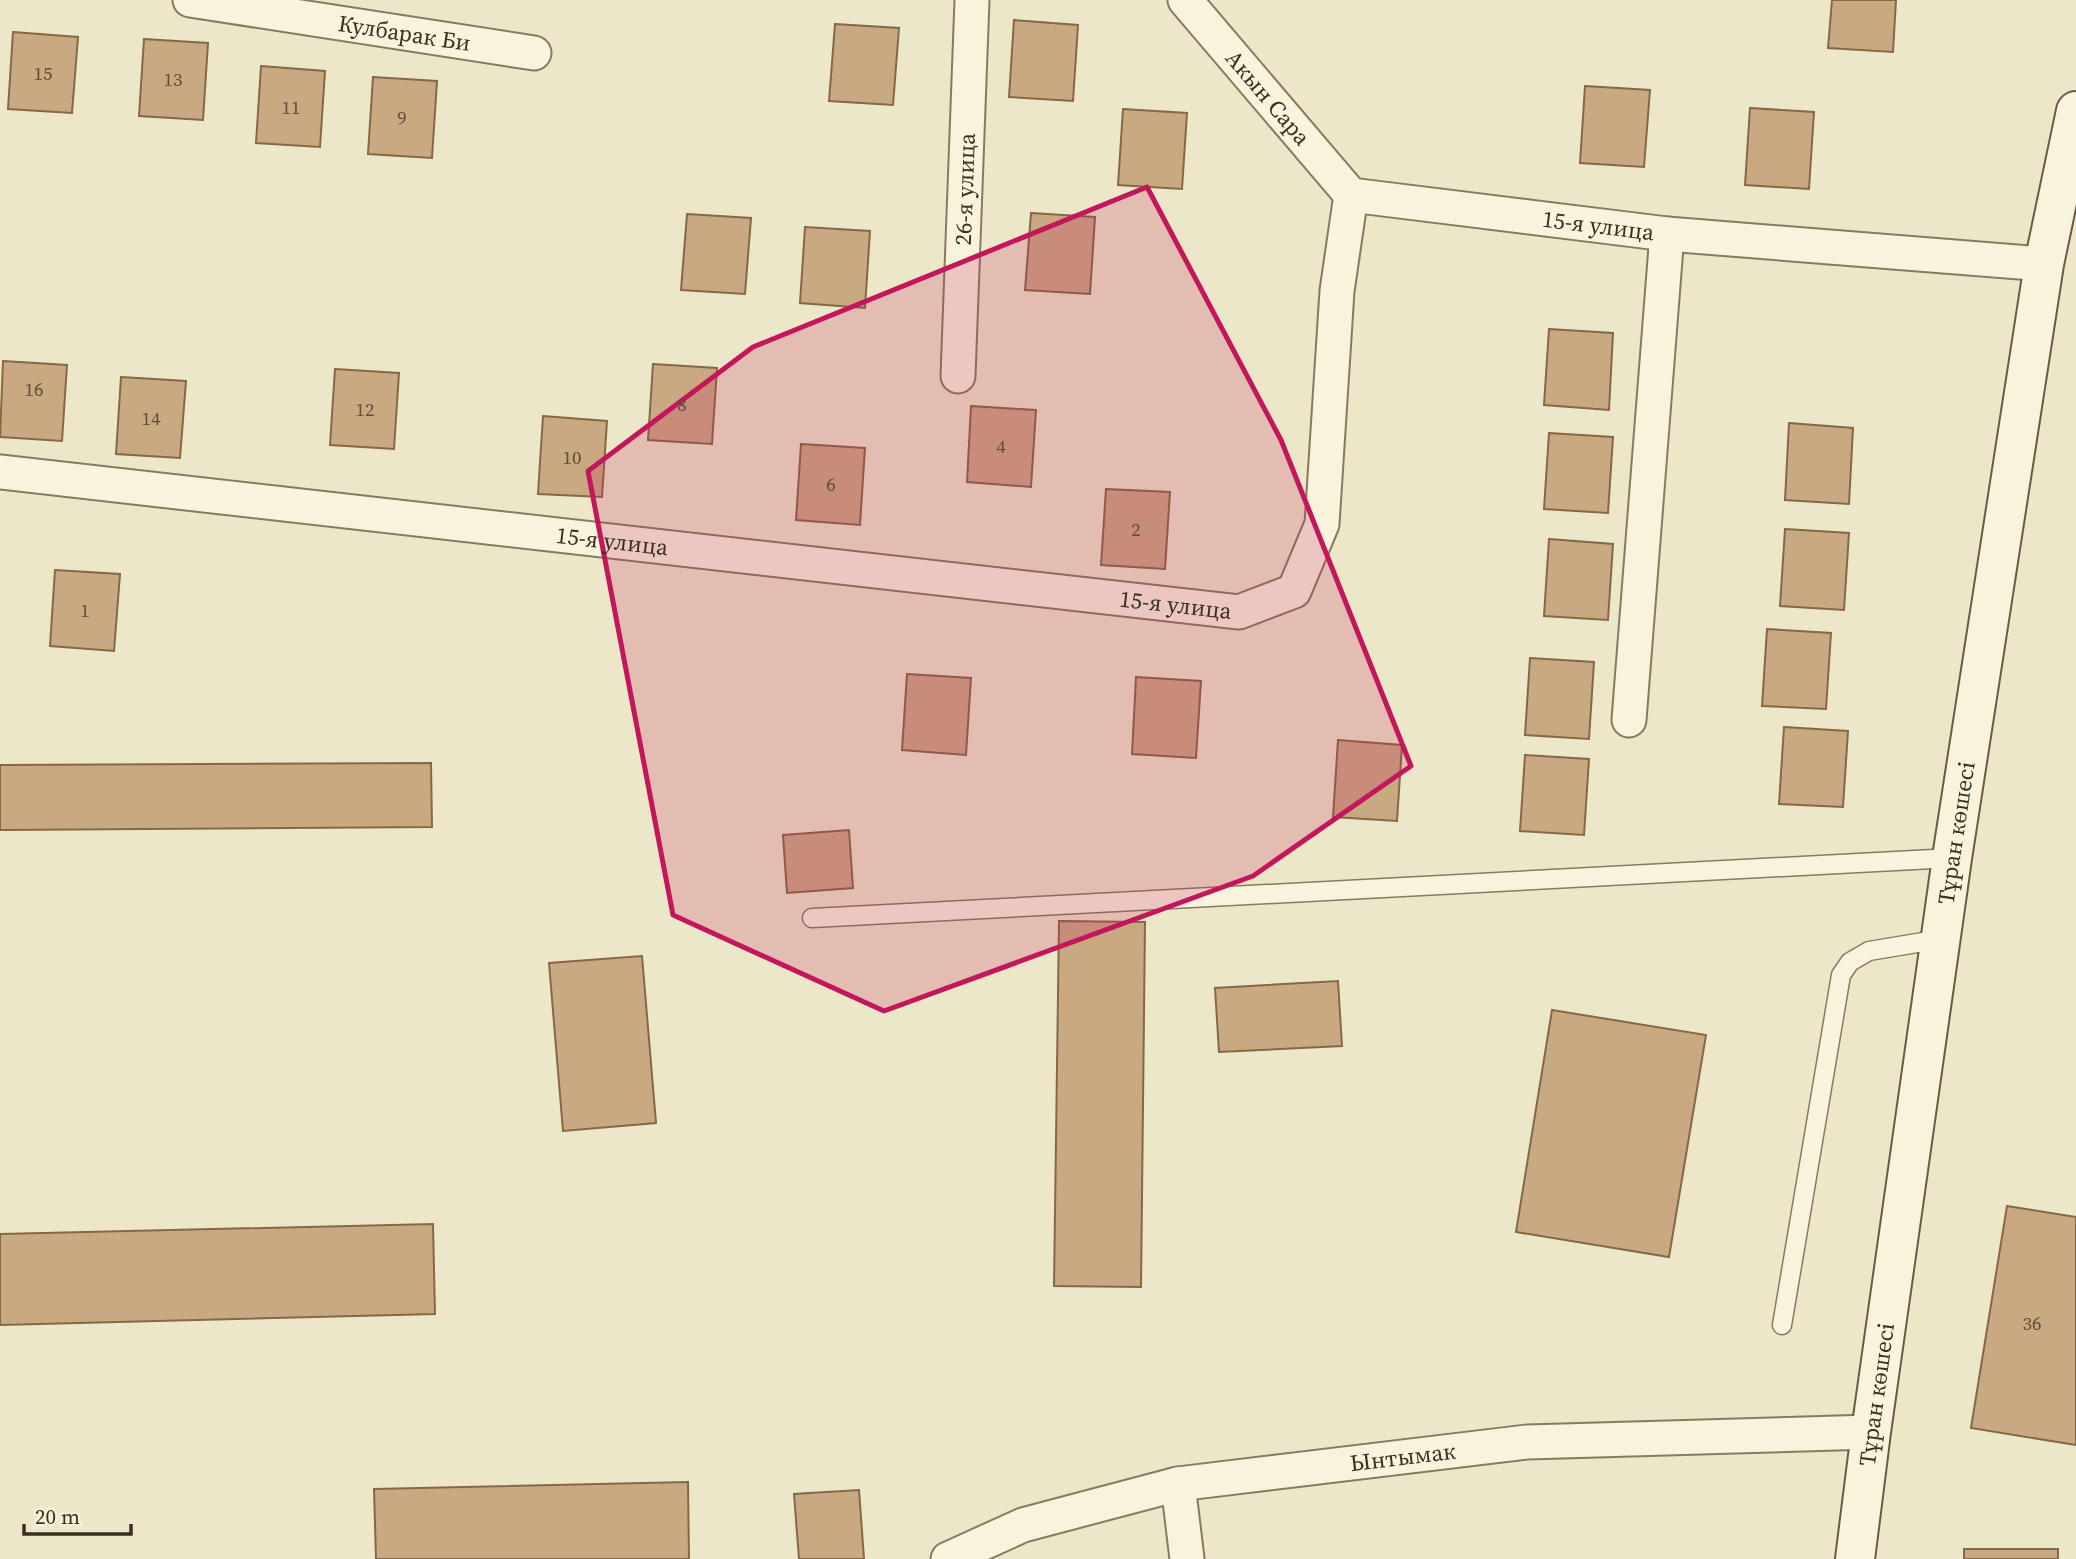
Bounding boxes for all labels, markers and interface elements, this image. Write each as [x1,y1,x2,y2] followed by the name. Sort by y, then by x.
[336,7,473,59] street label: Кулбарак Би
[1218,43,1318,152] street label: Акын Сара
[33,60,53,86] house number: 15
[163,66,183,92] house number: 13
[281,94,301,120] house number: 11
[397,104,407,130] house number: 9
[947,132,983,246] street label: 26-я улица
[1540,203,1656,248] street label: 15-я улица
[24,376,44,402] house number: 16
[677,391,687,417] house number: 8
[355,396,375,422] house number: 12
[141,405,161,431] house number: 14
[996,433,1006,459] house number: 4
[562,444,582,470] house number: 10
[826,471,836,497] house number: 6
[1131,516,1141,542] house number: 2
[554,519,670,563] street label: 15-я улица
[1118,583,1234,627] street label: 15-я улица
[80,597,90,623] house number: 1
[1930,759,1983,906] street label: Тұран көшесі
[2022,1310,2042,1336] house number: 36
[1851,1321,1902,1468] street label: Тұран көшесі
[1348,1435,1458,1479] street label: Ынтымак
[24,1492,131,1536] scale bar
[35,1502,80,1531] text: 20 m

